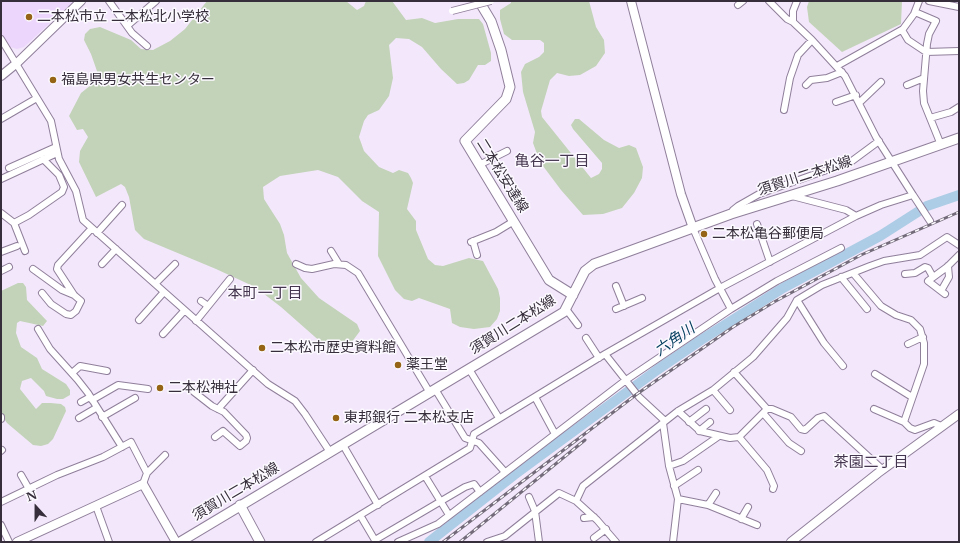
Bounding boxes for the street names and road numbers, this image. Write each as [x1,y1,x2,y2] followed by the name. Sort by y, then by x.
[473,136,531,216] street label: 二本松安達線
[756,153,854,199] street label: 須賀川二本松線
[467,292,559,358] street label: 須賀川二本松線
[190,460,282,524] street label: 須賀川二本松線

